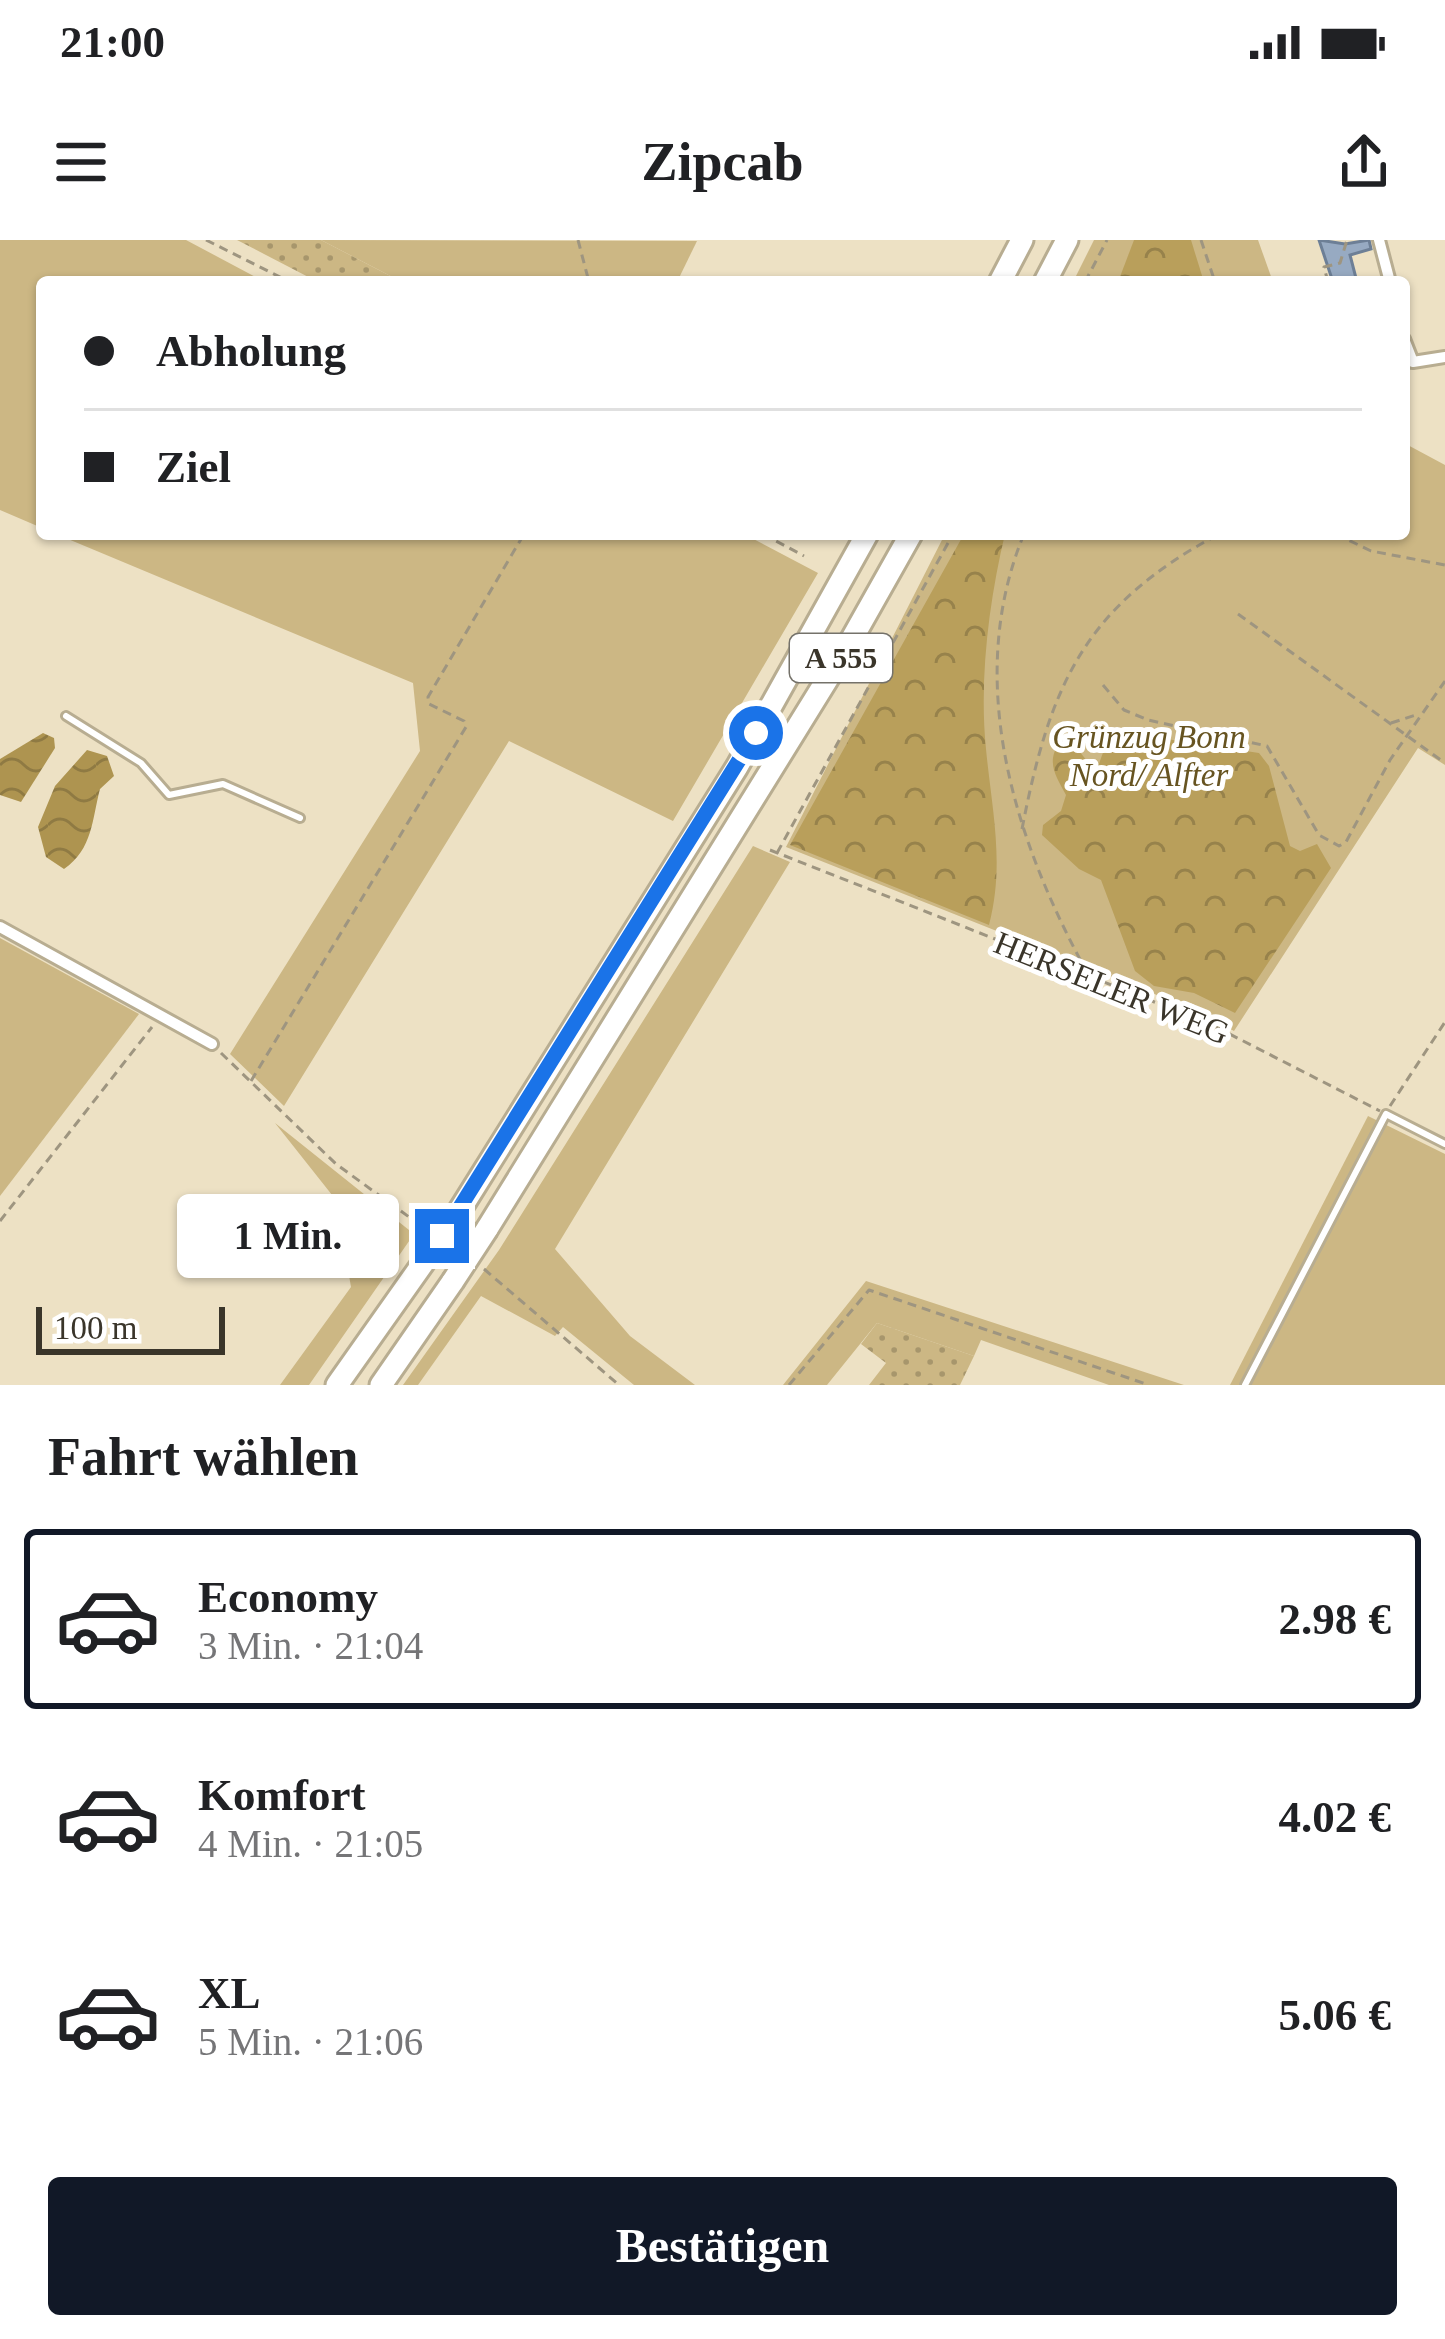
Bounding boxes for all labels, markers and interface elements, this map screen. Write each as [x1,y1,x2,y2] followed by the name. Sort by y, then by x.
[60,17,165,67] text: 21:00
[48,129,114,195] icon: menu
[1331,129,1397,195] icon: share
[641,132,804,192] text: Zipcab
[156,326,346,376] text: Abholung
[156,442,231,492] text: Ziel
[790,634,892,682] road number: A 555
[729,706,783,760] route start
[1052,719,1246,793] park label: Grünzug Bonn Nord/ Alfter
[989,924,1234,1051] street label: HERSELER WEG
[178,1194,400,1278] callout: 1 Min.
[415,1209,469,1263] route end
[234,1214,342,1257] text: 1 Min.
[36,1301,225,1354] scale bar
[54,1310,137,1346] text: 100 m
[48,1427,359,1487] text: Fahrt wählen
[54,1565,162,1673] icon: car
[198,1572,378,1622] text: Economy
[1279,1594,1391,1644] text: 2.98 €
[198,1624,423,1667] text: 3 Min. · 21:04
[54,1763,162,1871] icon: car
[198,1770,365,1820] text: Komfort
[1279,1792,1391,1842] text: 4.02 €
[198,1822,423,1865] text: 4 Min. · 21:05
[54,1961,162,2069] icon: car
[198,1968,261,2018] text: XL
[1279,1990,1391,2040] text: 5.06 €
[198,2020,423,2063] text: 5 Min. · 21:06
[48,2177,1397,2315] button: Bestätigen

